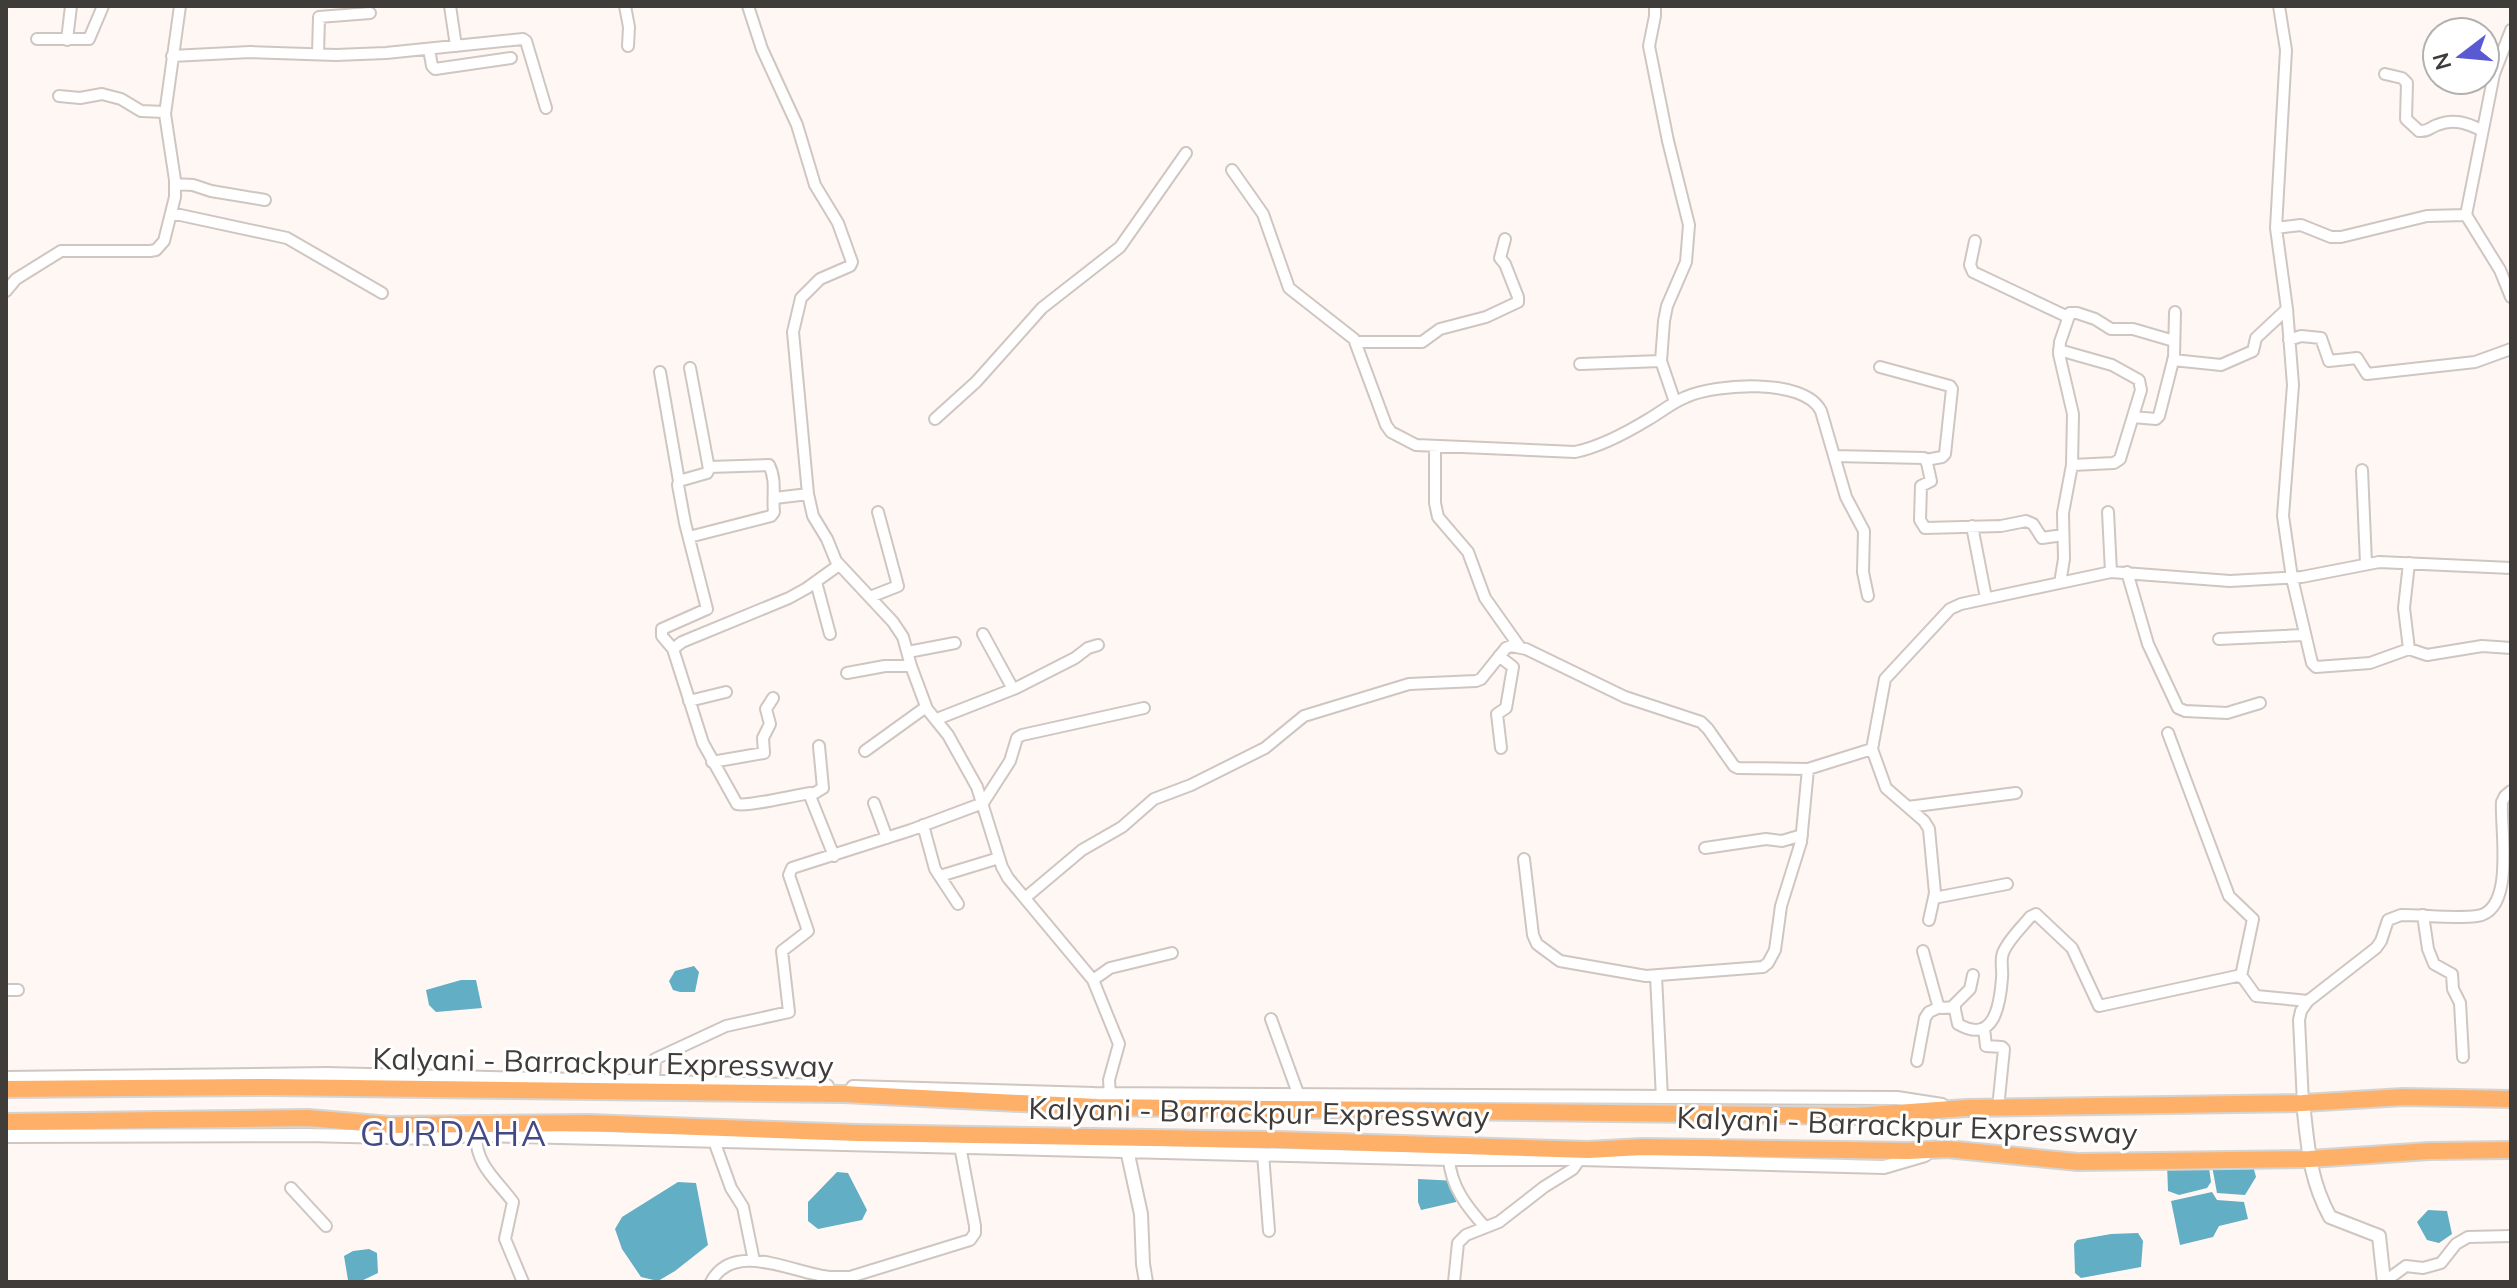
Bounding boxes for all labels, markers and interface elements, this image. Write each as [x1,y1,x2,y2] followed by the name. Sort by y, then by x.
[2421,16,2501,96] north arrow
[2426,50,2458,73] text: N
[372,1039,834,1085] street label: Kalyani - Barrackpur Expressway
[1028,1089,1490,1135] street label: Kalyani - Barrackpur Expressway
[1676,1098,2138,1152] street label: Kalyani - Barrackpur Expressway
[360,1112,548,1155] district label: GURDAHA

